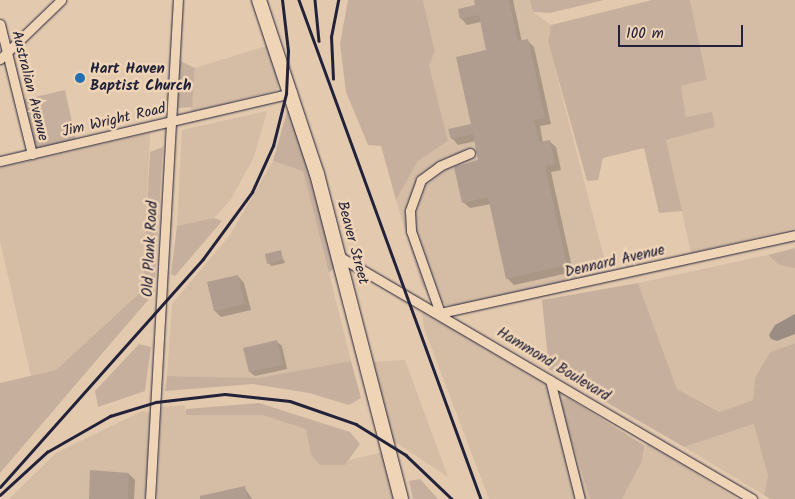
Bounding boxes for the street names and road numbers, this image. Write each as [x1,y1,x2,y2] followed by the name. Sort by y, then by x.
[7,29,51,143] street label: Australian Avenue
[60,100,168,142] street label: Jim Wright Road
[332,199,372,287] street label: Beaver Street
[139,200,163,298] street label: Old Plank Road
[563,242,667,282] street label: Dennard Avenue
[493,324,613,406] street label: Hammond Boulevard

